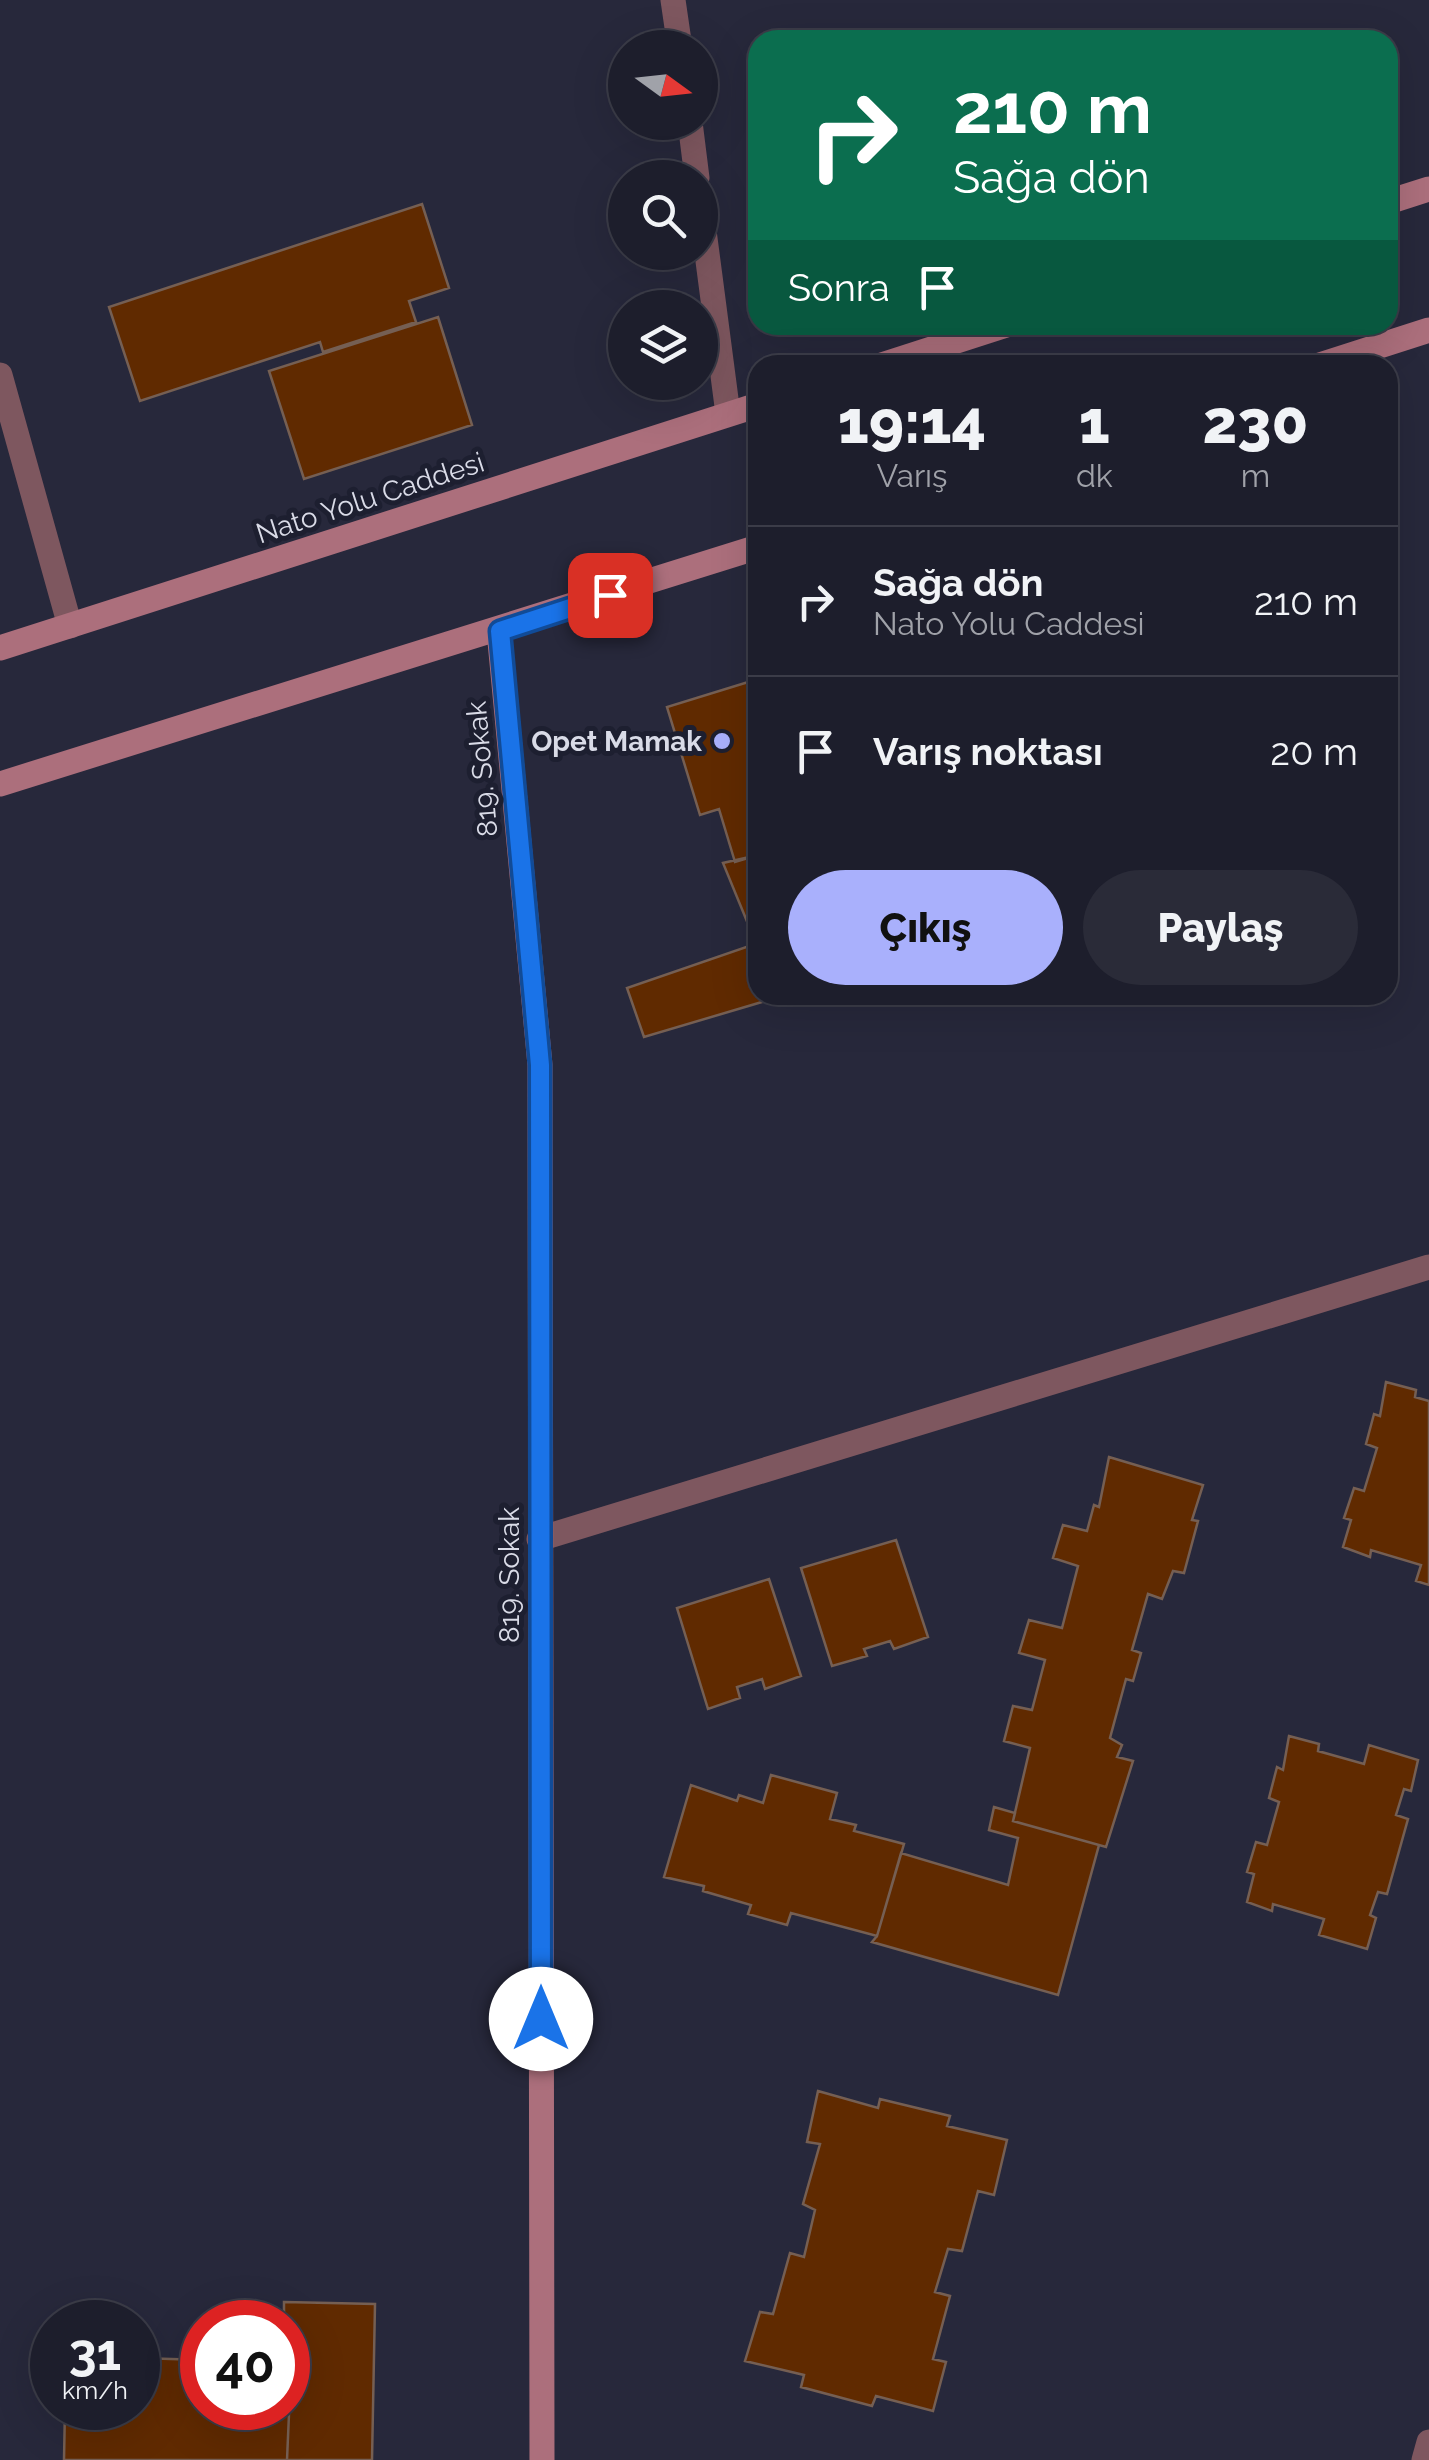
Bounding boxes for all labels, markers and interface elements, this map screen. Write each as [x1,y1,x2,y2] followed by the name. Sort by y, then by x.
[608,30,718,140] north arrow
[608,30,718,400] map controls
[953,67,1152,149] text: 210 m
[788,70,918,200] icon: right
[953,151,1150,204] text: Sağa dön
[608,160,718,270] button: search
[910,260,965,315] icon: arrive
[788,265,890,310] text: Sonra
[608,290,718,400] button: layers
[838,387,986,457] text: 19:14
[1079,387,1110,457] text: 1
[1203,387,1308,457] text: 230
[252,446,488,550] street label: Nato Yolu Caddesi
[876,457,948,494] text: Varış
[1076,457,1113,494] text: dk
[1241,457,1270,494] text: m
[568,553,653,638] pin
[873,560,1044,605] text: Sağa dön
[583,568,638,623] icon: arrive
[788,574,843,629] icon: right
[1254,579,1358,624] text: 210 m
[873,605,1145,642] text: Nato Yolu Caddesi
[460,700,504,838] street label: 819. Sokak
[788,724,843,779] icon: arrive
[531,725,702,758] place label: Opet Mamak
[873,729,1103,774] text: Varış noktası
[1270,729,1358,774] text: 20 m
[711,730,733,752] marker: Opet Mamak
[788,870,1063,985] button: Çıkış
[1083,870,1358,985] button: Paylaş
[493,1507,526,1643] street label: 819. Sokak
[489,1967,593,2071] position arrow
[180,2300,310,2430] speed limit sign: 40
[69,2323,121,2382] text: 31
[62,2375,128,2405] text: km/h

